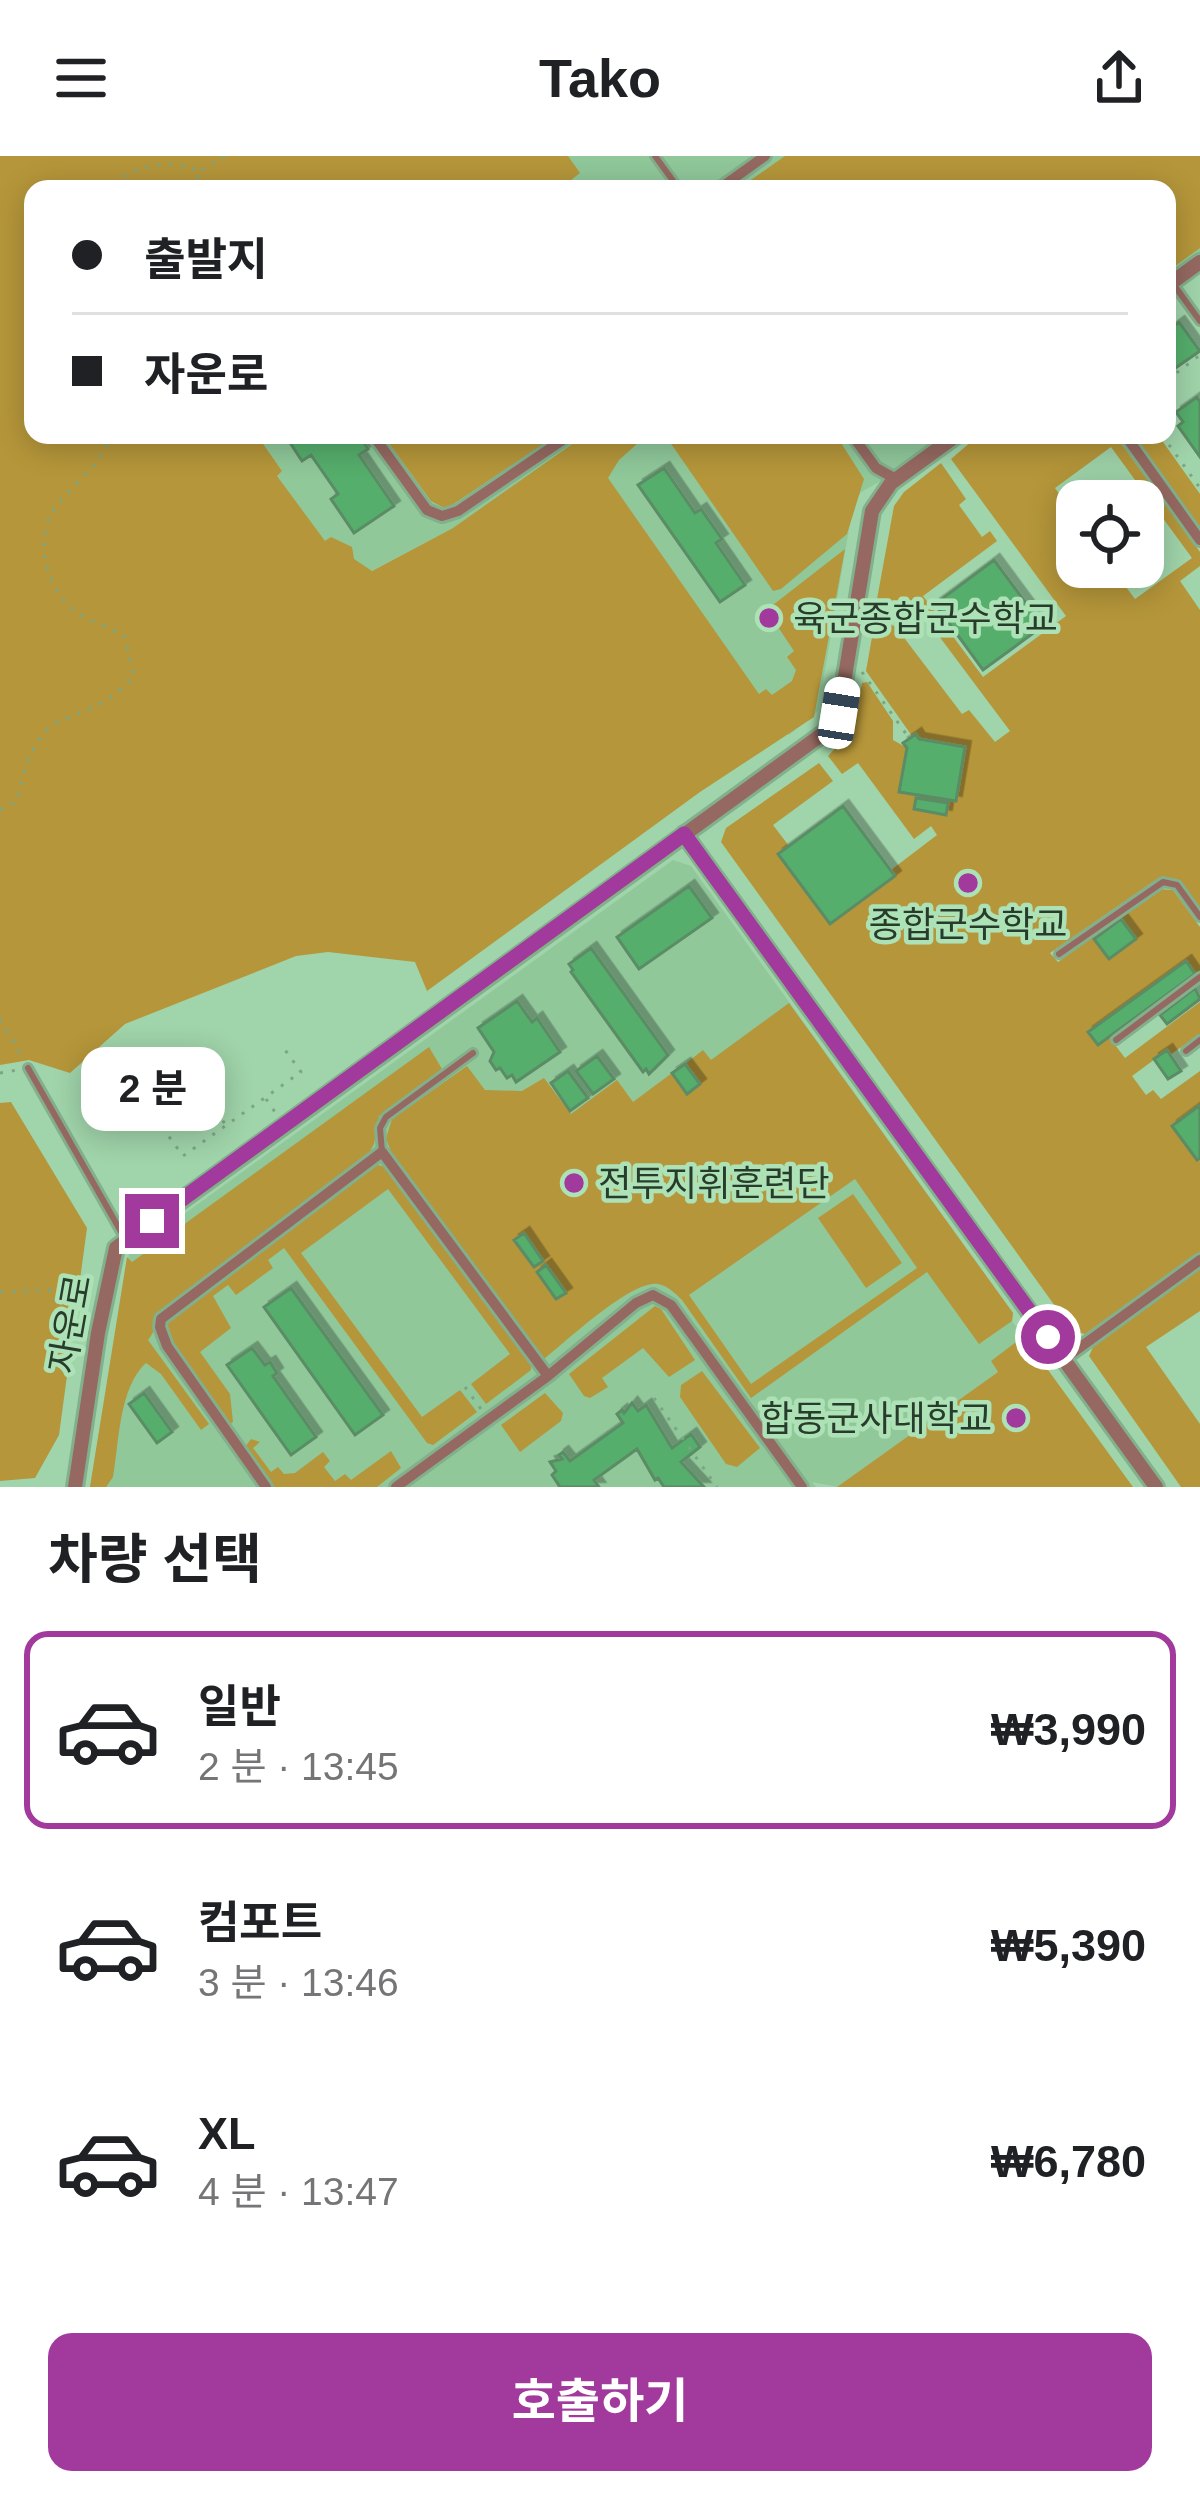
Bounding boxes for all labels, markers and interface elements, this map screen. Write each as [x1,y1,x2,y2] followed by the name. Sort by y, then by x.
[48,45,114,111] icon: menu
[1086,45,1152,111] icon: share
[539,48,661,108] text: Tako
[144,234,268,285] text: 출발지
[144,349,268,400] text: 자운로
[1056,480,1164,588] map controls
[1056,480,1164,588] button: locate
[793,598,1058,639] place label: 육군종합군수학교
[756,605,782,631] marker: 육군종합군수학교
[816,675,862,751] car
[955,870,981,896] marker: 종합군수학교
[869,904,1067,945] place label: 종합군수학교
[80,1047,224,1131] callout: 2 분
[119,1067,187,1110] text: 2 분
[598,1163,830,1204] place label: 전투지휘훈련단
[561,1170,587,1196] marker: 전투지휘훈련단
[125,1194,179,1248] route end
[41,1272,99,1376] street label: 자운로
[1021,1310,1075,1364] route start
[760,1398,992,1439] place label: 합동군사대학교
[1003,1405,1029,1431] marker: 합동군사대학교
[48,1529,262,1589] text: 차량 선택
[54,1676,162,1784] icon: car
[198,1681,281,1732] text: 일반
[991,1704,1146,1755] text: ₩3,990
[198,1745,399,1788] text: 2 분 · 13:45
[54,1892,162,2000] icon: car
[198,1897,322,1948] text: 컴포트
[991,1920,1146,1971] text: ₩5,390
[198,1961,399,2004] text: 3 분 · 13:46
[54,2108,162,2216] icon: car
[198,2108,256,2159] text: XL
[991,2136,1146,2187] text: ₩6,780
[198,2170,399,2213] text: 4 분 · 13:47
[48,2333,1152,2471] button: 호출하기

